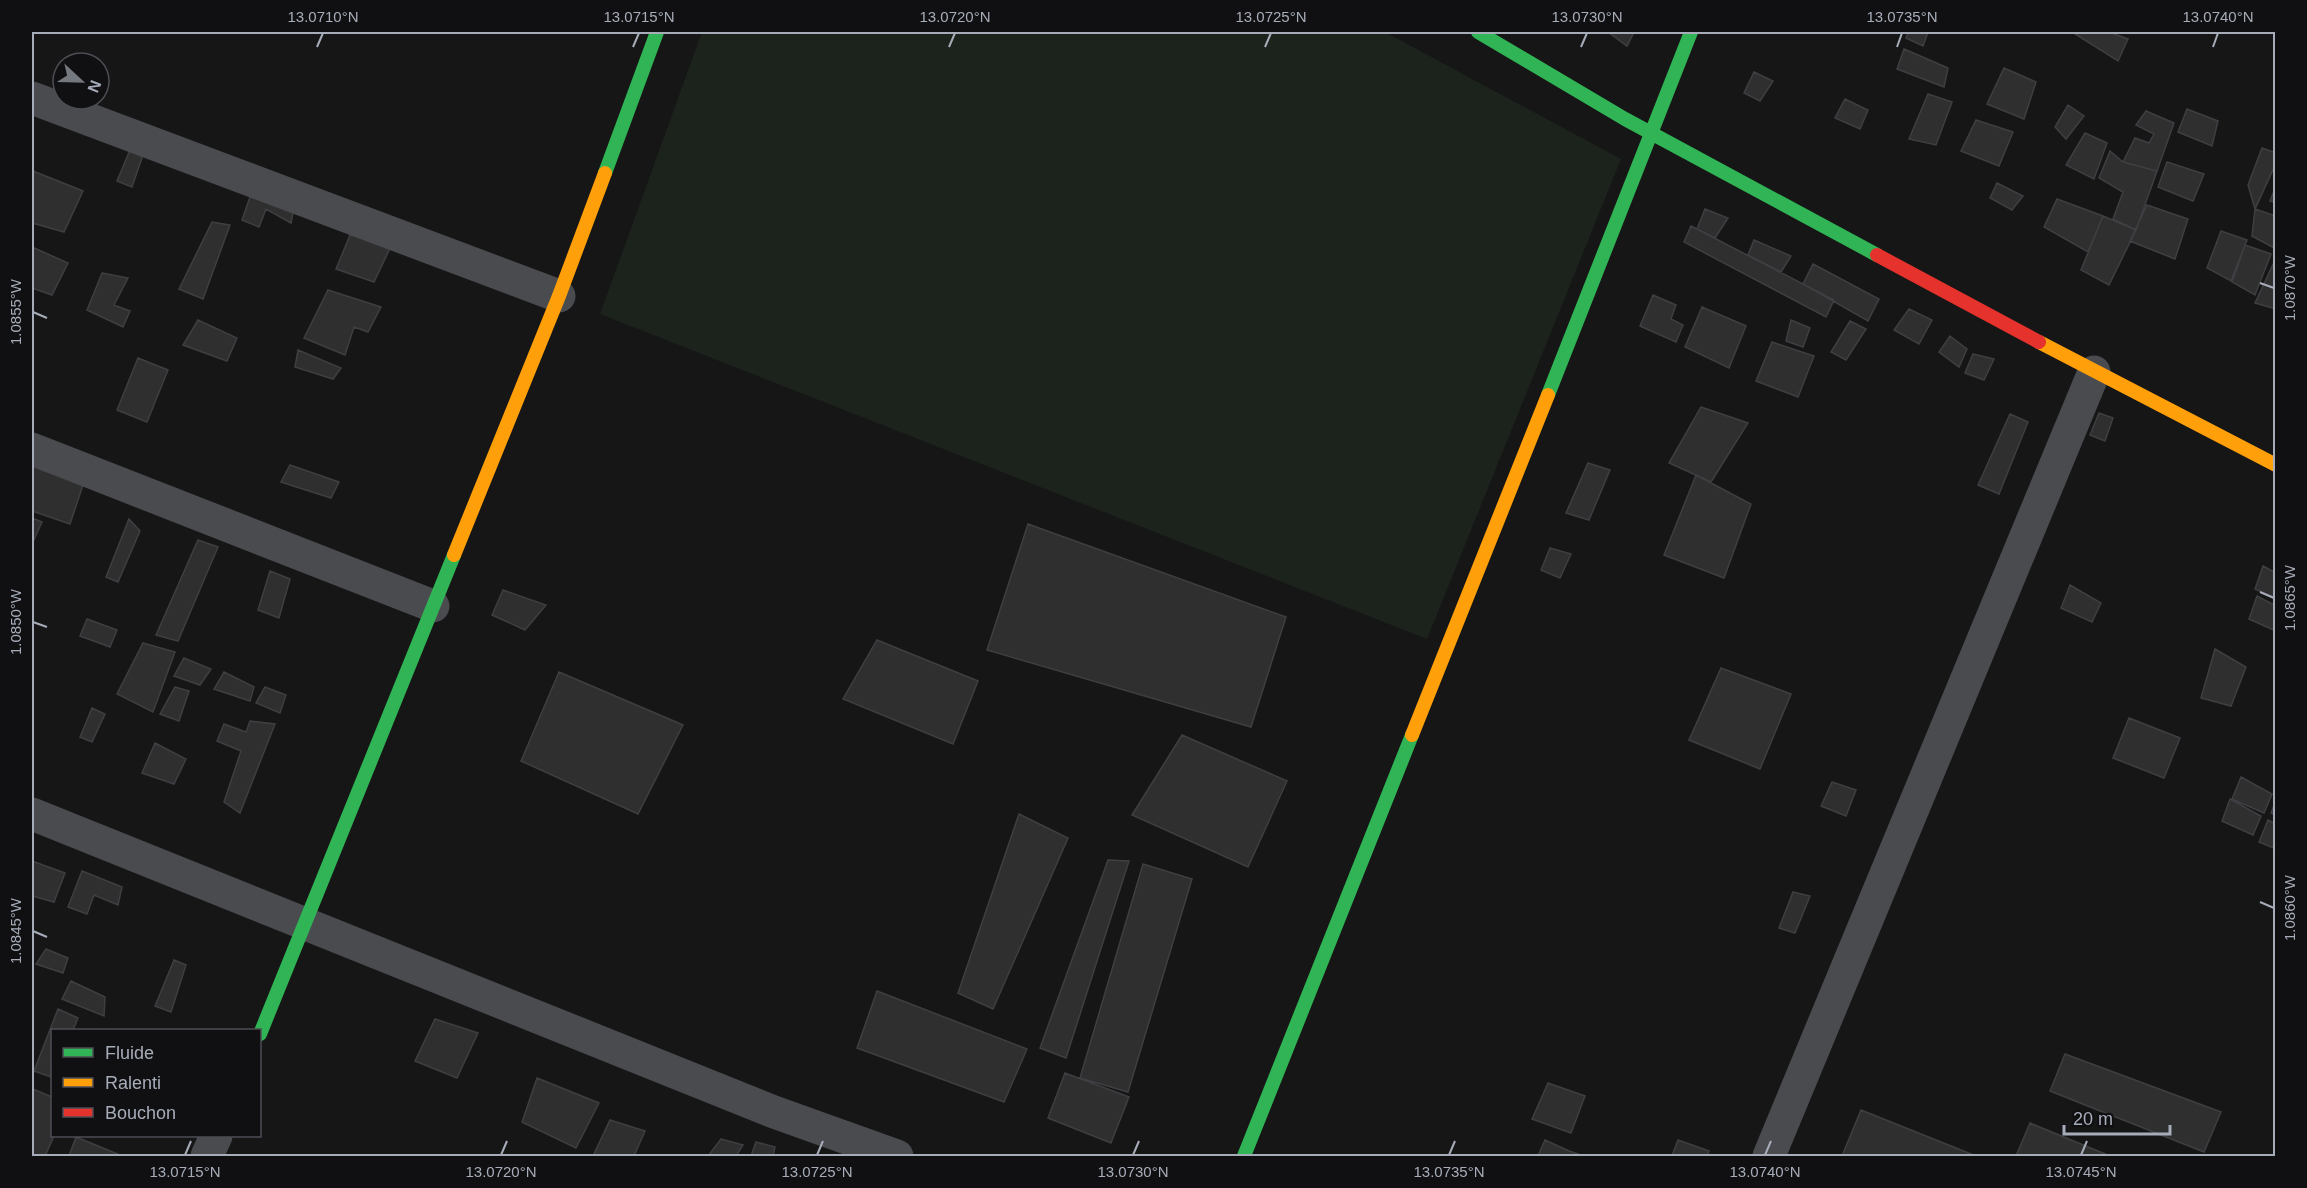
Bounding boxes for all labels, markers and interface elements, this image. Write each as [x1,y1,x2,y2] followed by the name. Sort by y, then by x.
[287,8,359,25] text: 13.0710°N
[603,8,675,25] text: 13.0715°N
[919,8,991,25] text: 13.0720°N
[1235,8,1307,25] text: 13.0725°N
[1551,8,1623,25] text: 13.0730°N
[1866,8,1938,25] text: 13.0735°N
[2182,8,2254,25] text: 13.0740°N
[51,51,111,111] north arrow
[84,78,104,95] text: N
[2281,254,2298,321] text: 1.0870°W
[7,278,24,345] text: 1.0855°W
[2281,564,2298,631] text: 1.0865°W
[7,588,24,655] text: 1.0850°W
[2281,874,2298,941] text: 1.0860°W
[7,897,24,964] text: 1.0845°W
[51,1029,261,1137] legend
[105,1043,154,1063] text: Fluide
[105,1073,161,1093] text: Ralenti
[2064,1098,2170,1136] scale bar
[105,1103,176,1123] text: Bouchon
[2073,1109,2113,1129] text: 20 m
[149,1163,221,1180] text: 13.0715°N
[465,1163,537,1180] text: 13.0720°N
[781,1163,853,1180] text: 13.0725°N
[1097,1163,1169,1180] text: 13.0730°N
[1413,1163,1485,1180] text: 13.0735°N
[1729,1163,1801,1180] text: 13.0740°N
[2045,1163,2117,1180] text: 13.0745°N

